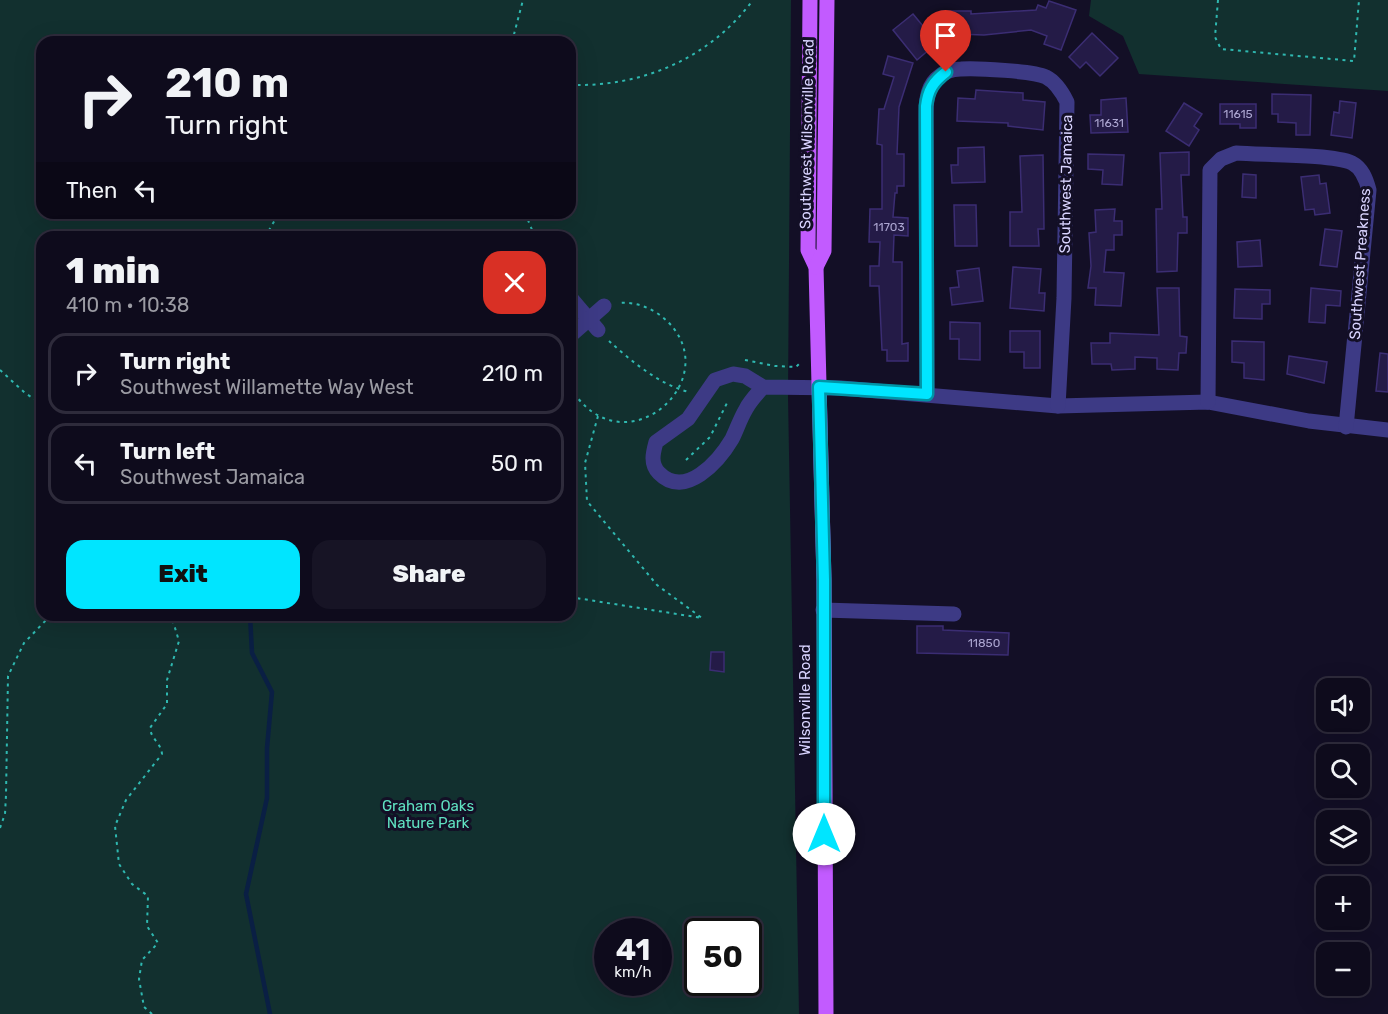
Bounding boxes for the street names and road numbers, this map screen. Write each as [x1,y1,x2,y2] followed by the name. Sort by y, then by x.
[796,39,818,229] street label: Southwest Wilsonville Road
[1056,114,1076,254] street label: Southwest Jamaica
[1346,187,1374,340] street label: Southwest Preakness
[796,644,814,756] street label: Wilsonville Road

